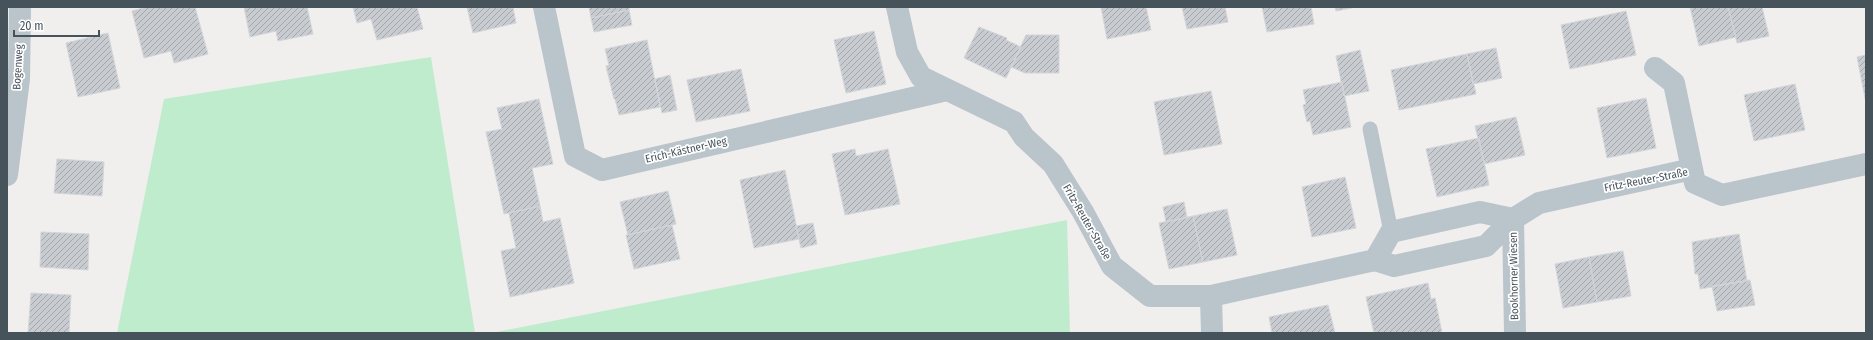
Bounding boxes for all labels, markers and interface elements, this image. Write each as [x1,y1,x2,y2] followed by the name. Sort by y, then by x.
[14,12,99,38] scale bar
[20,19,44,33] text: 20 m
[10,43,26,90] street label: Bogenweg
[644,134,729,166] street label: Erich-Kästner-Weg
[1603,166,1689,194] street label: Fritz-Reuter-Straße
[1060,182,1114,262] street label: Fritz-Reuter-Straße
[1507,232,1521,320] street label: Bookhorner Wiesen

